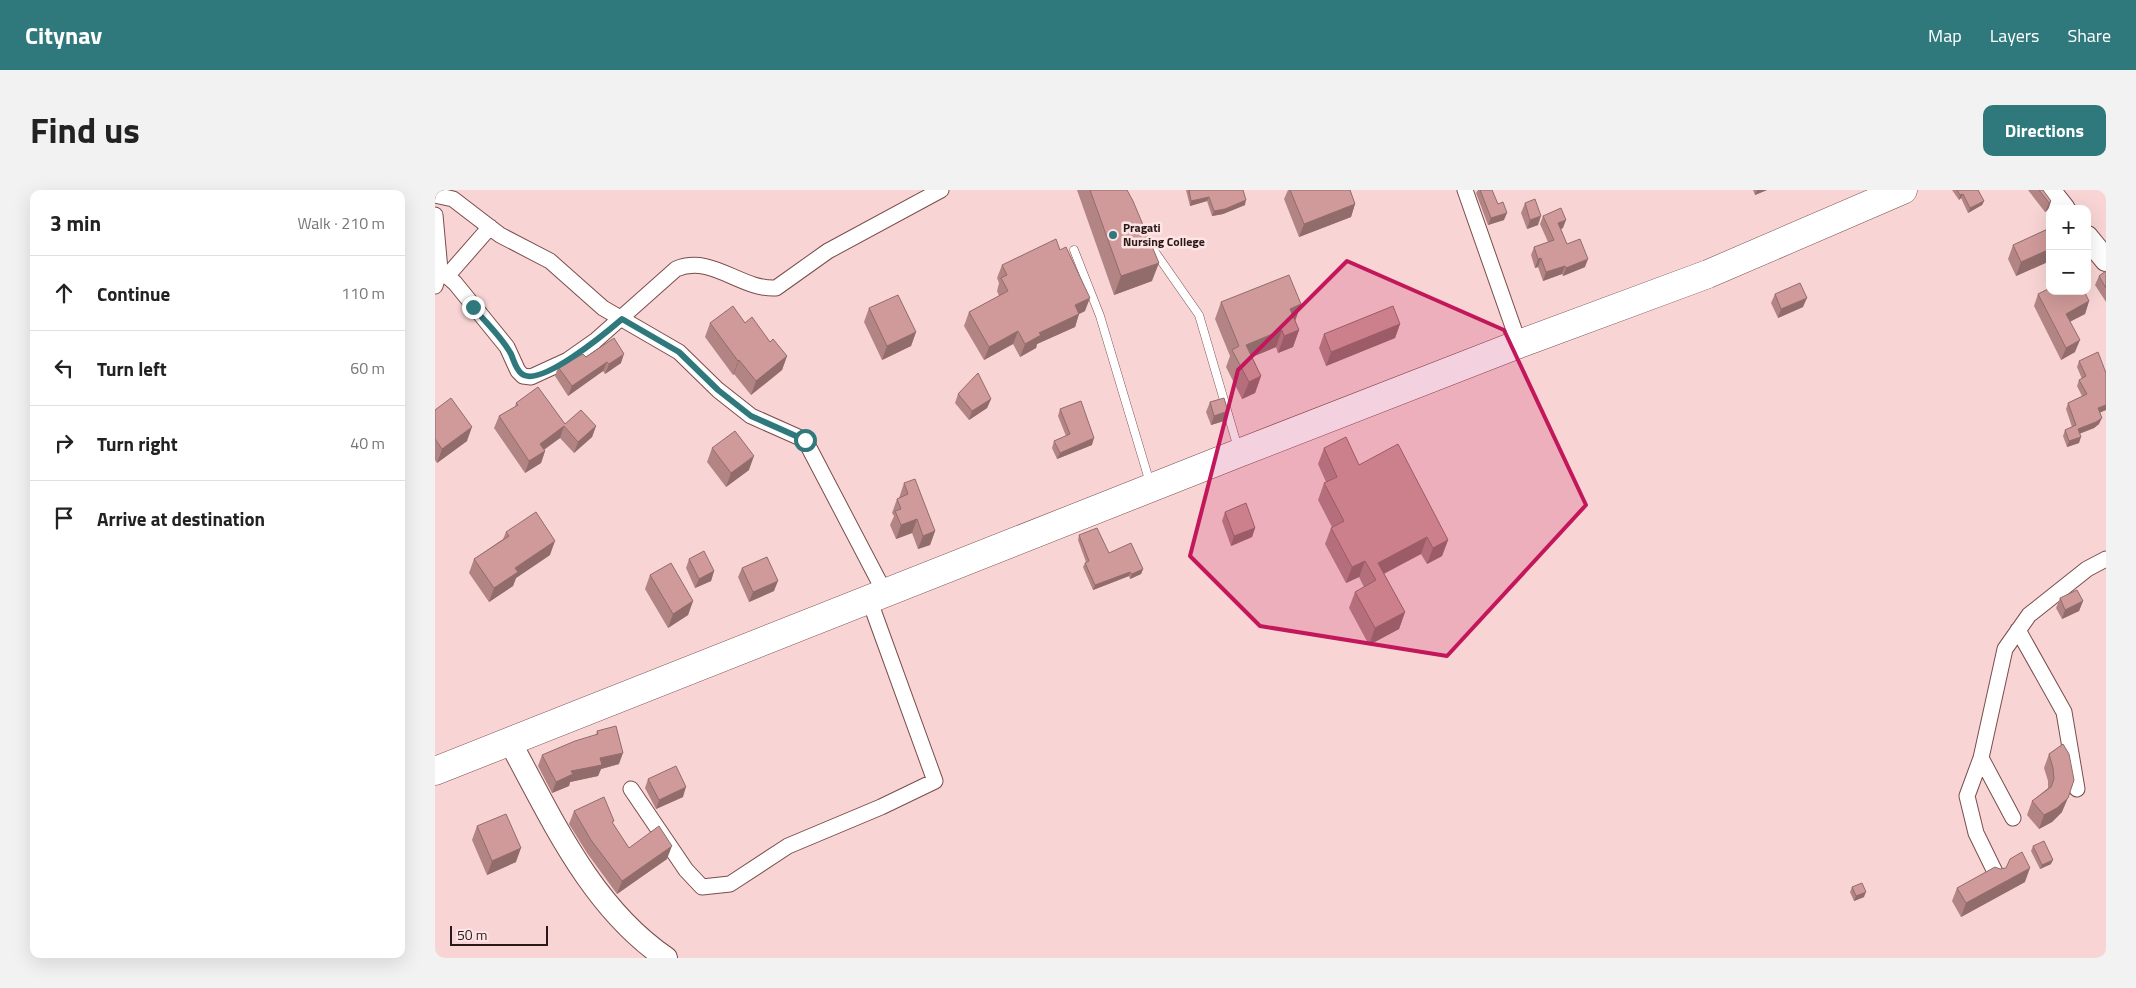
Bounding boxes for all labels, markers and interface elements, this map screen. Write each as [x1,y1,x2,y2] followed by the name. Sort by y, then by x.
[25,17,102,53] text: Citynav
[1928,22,1962,49] text: Map
[1990,22,2039,49] text: Layers
[2067,22,2111,49] text: Share
[30,103,140,157] text: Find us
[1983,105,2106,156] button: Directions
[2046,205,2091,295] map controls
[2046,205,2091,250] button: +
[50,207,101,239] text: 3 min
[297,211,385,235] text: Walk · 210 m
[1123,218,1205,251] place label: Pragati Nursing College
[1107,229,1119,241] marker: Pragati Nursing College
[2046,250,2091,295] button: −
[50,279,78,307] icon: ahead
[97,279,170,308] text: Continue
[341,281,385,305] text: 110 m
[462,296,485,319] route end
[50,354,78,382] icon: left
[97,354,167,383] text: Turn left
[350,356,385,380] text: 60 m
[50,429,78,457] icon: right
[97,429,178,458] text: Turn right
[794,429,817,452] route start
[350,431,385,455] text: 40 m
[50,504,78,532] icon: arrive
[97,504,265,533] text: Arrive at destination
[450,923,547,946] scale bar
[457,924,487,945] text: 50 m

